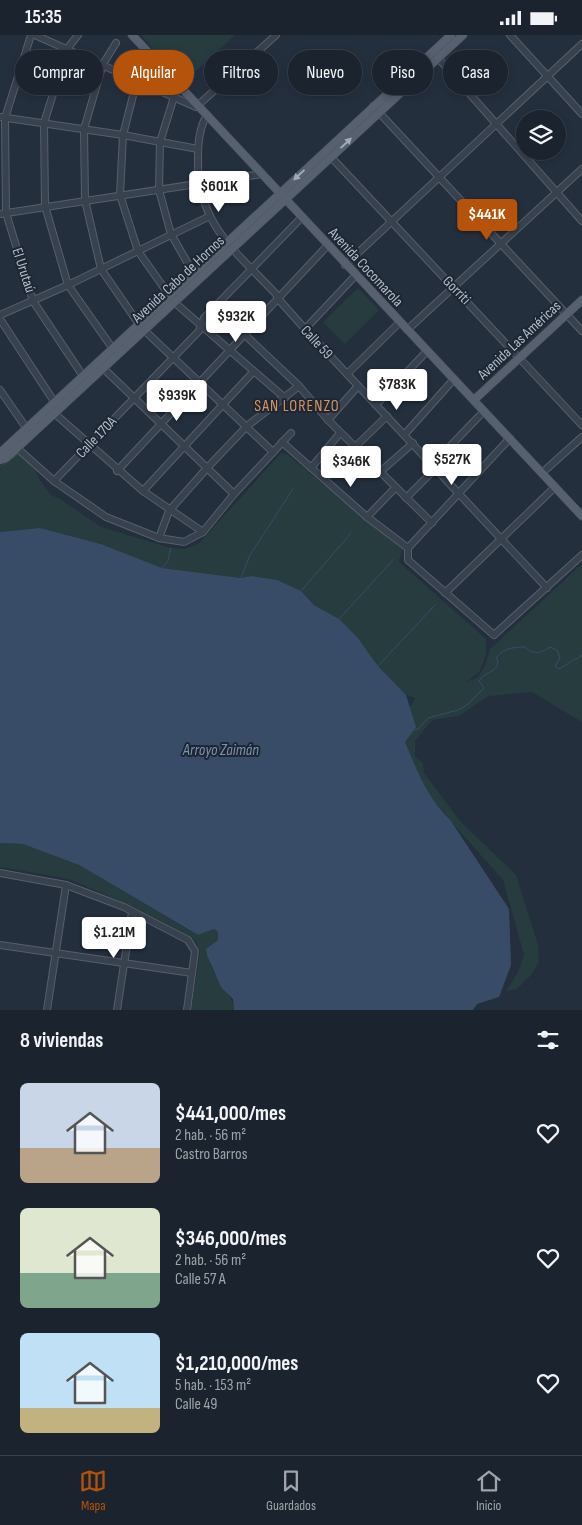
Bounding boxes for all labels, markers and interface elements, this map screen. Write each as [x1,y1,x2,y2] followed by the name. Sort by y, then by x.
[25,6,62,29] text: 15:35
[15,50,103,95] chip: Comprar
[113,50,194,95] chip: Alquilar
[204,50,278,95] chip: Filtros
[288,50,362,95] chip: Nuevo
[372,50,433,95] chip: Piso
[443,50,508,95] chip: Casa
[516,110,566,160] map controls
[516,110,566,160] button: layers
[340,137,352,149] one-way arrow
[294,169,306,181] one-way arrow
[184,171,254,213] pin: $601K
[200,177,238,196] text: $601K
[452,199,522,241] pin: $441K
[468,205,506,224] text: $441K
[323,223,407,311] street label: Avenida Cocomarola
[127,231,229,328] street label: Avenida Cabo de Hornos
[7,245,40,295] street label: El Urutaú
[439,272,475,309] street label: Gorriti
[473,297,565,385] street label: Avenida Las Américas
[201,301,271,343] pin: $932K
[217,307,255,326] text: $932K
[296,321,337,363] street label: Calle 59
[362,369,432,411] pin: $783K
[378,375,416,394] text: $783K
[142,379,212,422] pin: $939K
[158,386,196,405] text: $939K
[254,397,340,416] district label: SAN LORENZO
[72,412,121,462] street label: Calle 170A
[417,443,487,486] pin: $527K
[316,445,386,488] pin: $346K
[433,450,471,469] text: $527K
[332,452,370,471] text: $346K
[182,741,259,760] water label: Arroyo Zaimán
[73,917,155,959] pin: $1.21M
[93,923,135,942] text: $1.21M
[534,1026,562,1054] icon: filters
[20,1028,103,1053] text: 8 viviendas
[175,1101,286,1126] text: $441,000/mes
[60,1103,120,1163] icon: home
[534,1119,562,1147] icon: heart
[175,1126,246,1145] text: 2 hab. · 56 m²
[175,1145,247,1164] text: Castro Barros
[175,1226,287,1251] text: $346,000/mes
[60,1228,120,1288] icon: home
[534,1244,562,1272] icon: heart
[175,1251,246,1270] text: 2 hab. · 56 m²
[175,1270,226,1289] text: Calle 57 A
[175,1351,298,1376] text: $1,210,000/mes
[60,1353,120,1413] icon: home
[534,1369,562,1397] icon: heart
[175,1376,251,1395] text: 5 hab. · 153 m²
[175,1395,217,1414] text: Calle 49
[79,1467,107,1514] tab: Mapa
[266,1467,316,1514] tab: Guardados
[475,1467,503,1514] tab: Inicio

